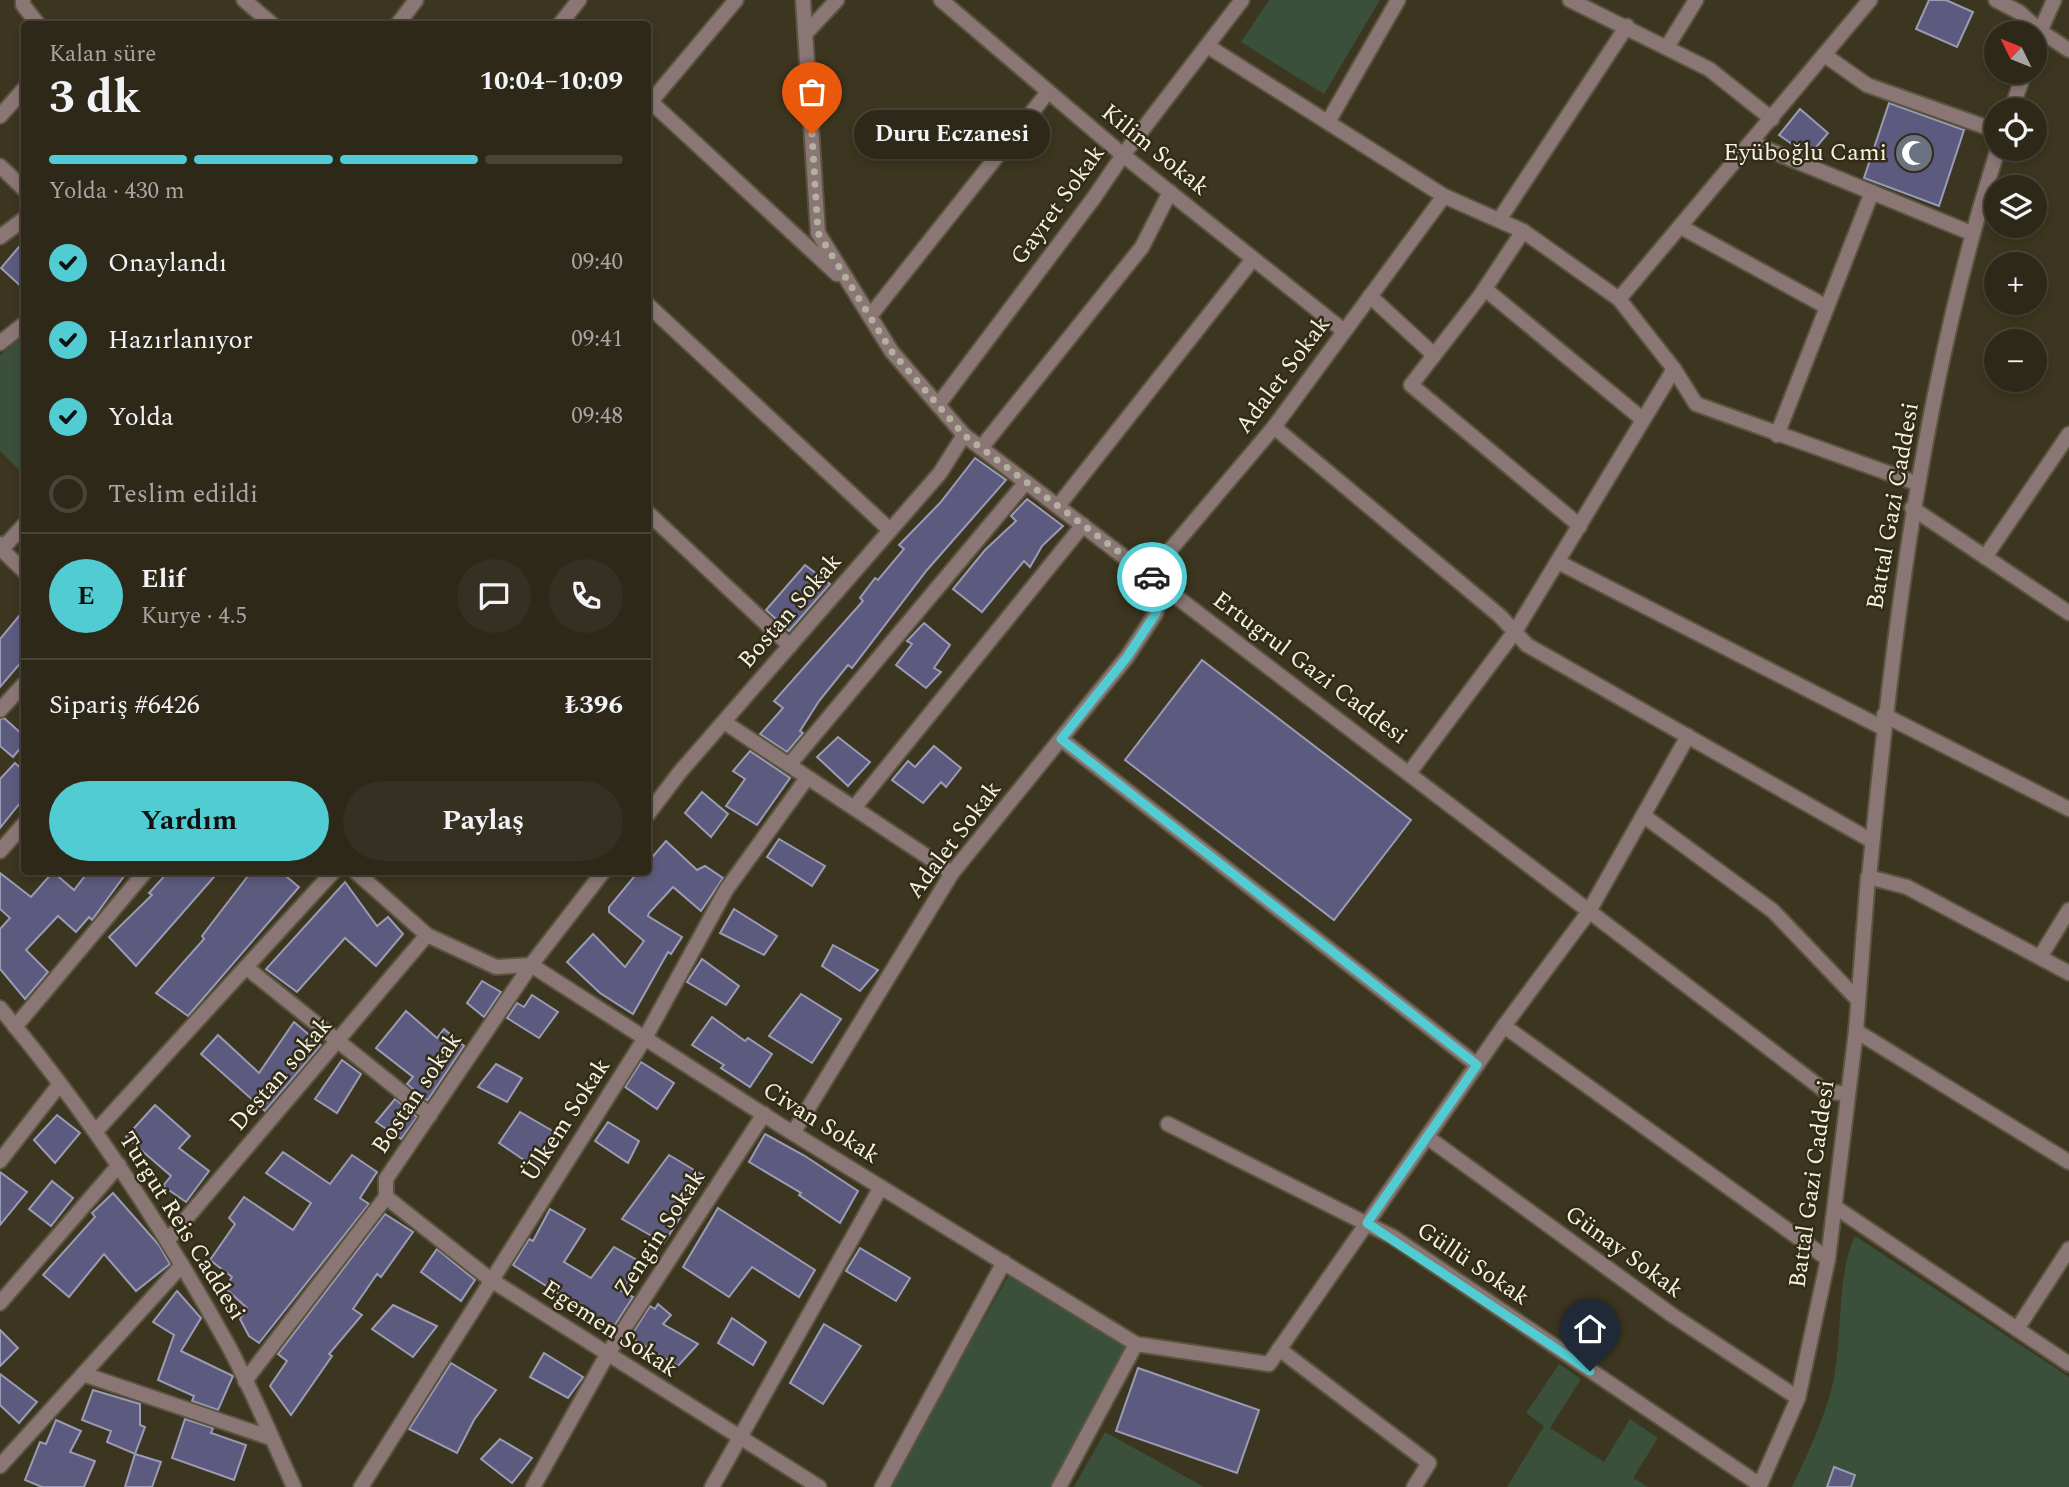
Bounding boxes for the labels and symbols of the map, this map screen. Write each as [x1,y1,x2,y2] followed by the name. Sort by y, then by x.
[1984,21,2048,84] north arrow
[782,62,842,134] pin
[1093,95,1217,205] street label: Kilim Sokak
[854,110,1050,158] callout: Duru Eczanesi
[1893,132,1935,174] mosque icon: Eyüboğlu Cami
[1723,135,1887,171] place label: Eyüboğlu Cami
[1002,137,1114,273] street label: Gayret Sokak
[1227,308,1339,442] street label: Adalet Sokak
[1857,400,1929,612] street label: Battal Gazi Caddesi
[1117,542,1187,612] courier
[729,545,851,677] street label: Bostan Sokak
[1205,582,1415,754] street label: Ertugrul Gazi Caddesi
[898,773,1010,907] street label: Adalet Sokak
[221,1009,341,1139] street label: Destan sokak
[363,1025,471,1161] street label: Bostan sokak
[512,1051,620,1189] street label: Ülkem Sokak
[755,1073,887,1173] street label: Civan Sokak
[1780,1078,1844,1290] street label: Battal Gazi Caddesi
[109,1125,255,1327] street label: Turgut Reis Caddesi
[605,1162,715,1304] street label: Zengin Sokak
[1557,1197,1691,1307] street label: Günay Sokak
[1409,1213,1537,1315] street label: Güllü Sokak
[535,1271,685,1387] street label: Egemen Sokak
[1560,1299,1620,1371] pin

